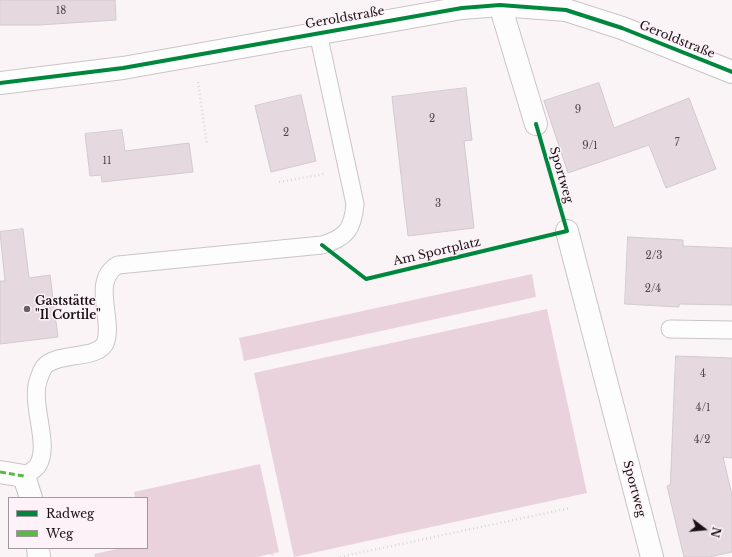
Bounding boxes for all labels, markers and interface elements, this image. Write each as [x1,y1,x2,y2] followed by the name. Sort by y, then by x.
[304,4,386,32] street label: Geroldstraße
[56,5,66,17] house number: 18
[637,18,717,62] street label: Geroldstraße
[575,104,581,116] house number: 9
[429,113,435,125] house number: 2
[283,127,289,139] house number: 2
[674,137,680,149] house number: 7
[582,140,598,152] house number: 9/1
[546,145,576,205] street label: Sportweg
[103,155,111,167] house number: 11
[435,198,441,210] house number: 3
[392,235,482,269] street label: Am Sportplatz
[646,250,662,262] house number: 2/3
[645,283,661,295] house number: 2/4
[35,295,101,323] place label: Gaststätte "Il Cortile"
[22,304,32,314] marker: Gaststätte "Il Cortile"
[700,368,706,380] house number: 4
[696,402,710,414] house number: 4/1
[694,434,710,446] house number: 4/2
[620,459,648,519] street label: Sportweg
[8,497,148,549] legend
[46,506,94,521] text: Radweg
[684,509,724,549] north arrow
[707,525,724,539] text: N
[46,526,73,541] text: Weg

